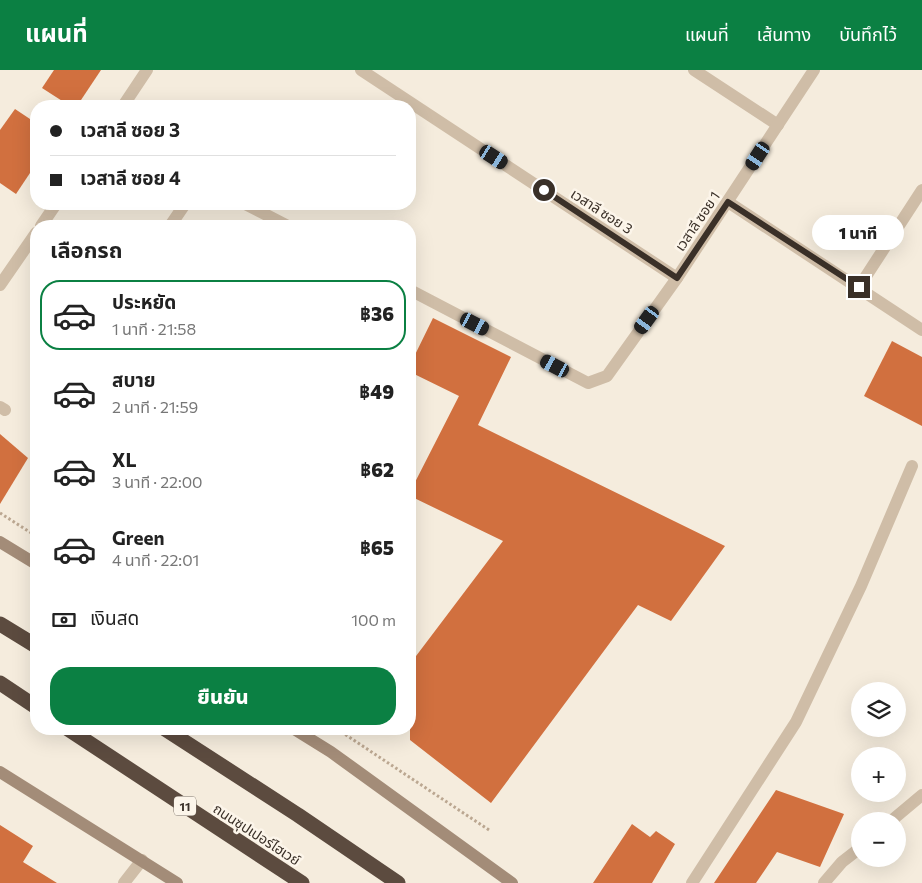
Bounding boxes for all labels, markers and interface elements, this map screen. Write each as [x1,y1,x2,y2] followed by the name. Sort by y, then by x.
[25,18,88,47] text: แผนที่
[685,23,729,45] text: แผนที่
[757,23,811,45] text: เส้นทาง
[839,23,897,45] text: บันทึกไว้
[80,118,180,141] text: เวสาลี ซอย 3
[743,139,772,173] car
[477,143,510,171] car
[80,166,181,189] text: เวสาลี ซอย 4
[533,179,555,201] route start
[568,185,636,237] street label: เวสาลี ซอย 3
[671,188,723,254] street label: เวสาลี ซอย 1
[813,214,905,250] callout: 1 นาที
[839,223,877,242] text: 1 นาที
[50,236,123,263] text: เลือกรถ
[848,276,870,298] route end
[112,290,176,313] text: ประหยัด
[52,293,97,338] icon: car
[360,302,394,325] text: ฿36
[632,303,661,337] car
[458,311,491,337] car
[112,319,196,338] text: 1 นาที · 21:58
[538,352,571,380] car
[112,368,156,391] text: สบาย
[52,371,97,416] icon: car
[359,380,394,403] text: ฿49
[112,397,198,416] text: 2 นาที · 21:59
[112,448,137,471] text: XL
[52,449,97,494] icon: car
[360,458,394,481] text: ฿62
[112,472,203,491] text: 3 นาที · 22:00
[112,526,164,549] text: Green
[52,527,97,572] icon: car
[360,536,394,559] text: ฿65
[112,550,199,569] text: 4 นาที · 22:01
[50,606,78,634] icon: cash
[90,606,139,629] text: เงินสด
[351,610,396,629] text: 100 m
[50,667,396,725] button: ยืนยัน
[851,682,906,867] map controls
[851,682,906,737] button: layers
[851,747,906,802] button: +
[174,796,196,816] road number: 11
[210,800,304,869] street label: ถนนซุปเปอร์ไฮเวย์
[851,812,906,867] button: −

